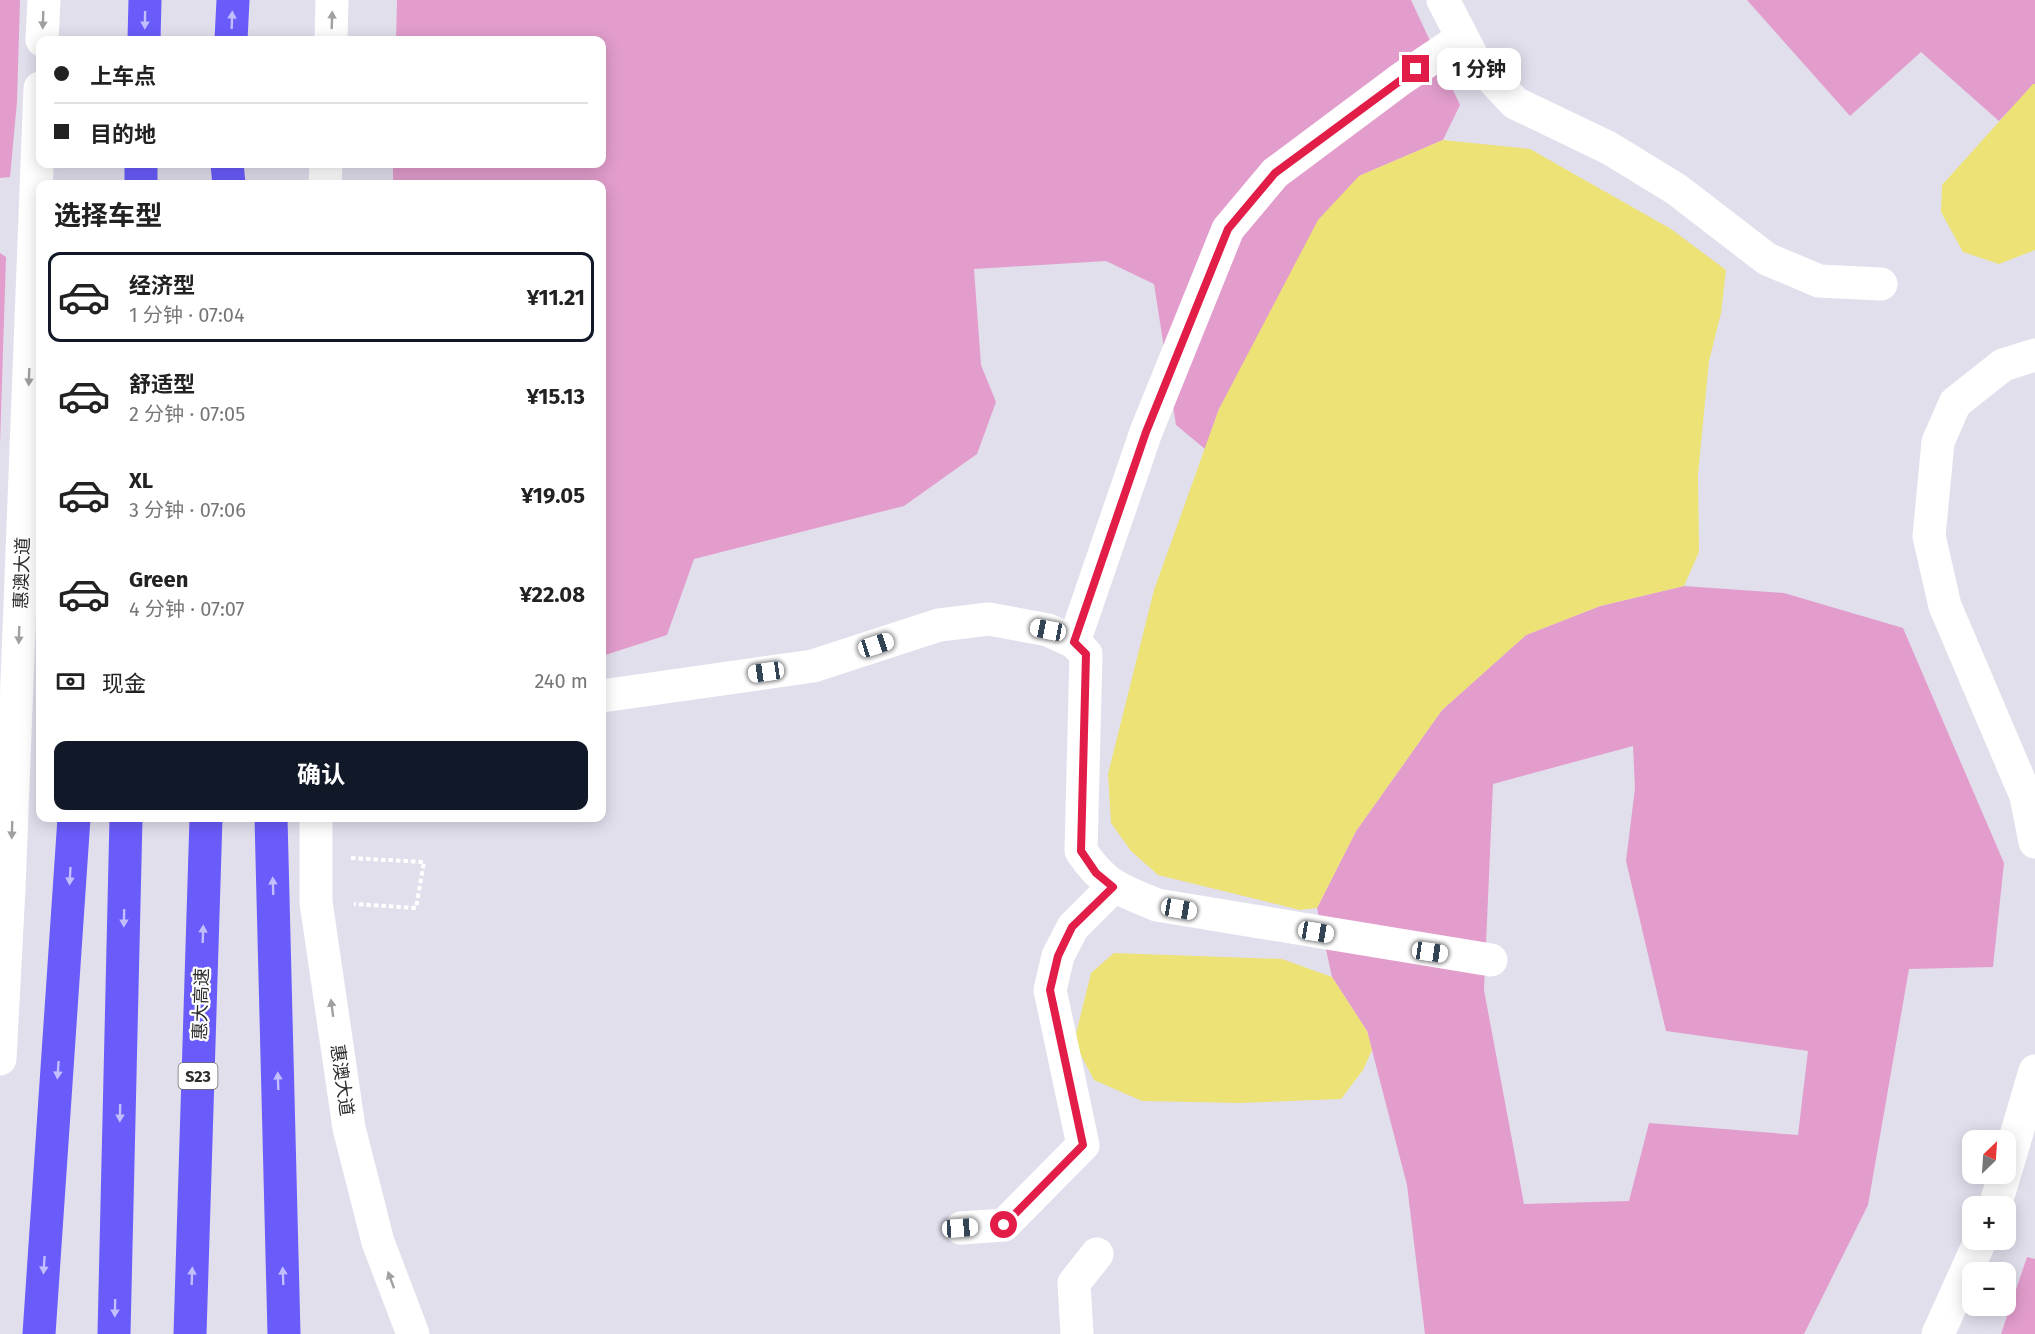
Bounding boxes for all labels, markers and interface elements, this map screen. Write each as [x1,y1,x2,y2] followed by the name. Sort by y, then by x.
[39,11,48,30] one-way arrow
[140,11,150,30] one-way arrow
[227,11,237,30] one-way arrow
[327,11,336,30] one-way arrow
[1437,48,1521,90] callout: 1 分钟
[1402,55,1429,82] route end
[1452,57,1506,81] text: 1 分钟
[90,63,156,90] text: 上车点
[90,121,156,148] text: 目的地
[54,200,162,232] text: 选择车型
[57,270,111,324] icon: car
[129,272,195,299] text: 经济型
[527,284,585,311] text: ¥11.21
[129,303,245,327] text: 1 分钟 · 07:04
[25,368,34,387] one-way arrow
[57,369,111,423] icon: car
[129,371,195,398] text: 舒适型
[526,383,585,410] text: ¥15.13
[129,402,245,426] text: 2 分钟 · 07:05
[129,467,153,494] text: XL
[57,468,111,522] icon: car
[521,482,585,509] text: ¥19.05
[129,498,246,522] text: 3 分钟 · 07:06
[10,537,34,609] street label: 惠澳大道
[129,566,188,593] text: Green
[57,567,111,621] icon: car
[519,581,585,608] text: ¥22.08
[129,597,244,621] text: 4 分钟 · 07:07
[1029,618,1067,642] car
[15,626,24,645] one-way arrow
[856,631,896,659] car
[747,661,785,683] car
[54,665,87,698] icon: cash
[534,669,588,693] text: 240 m
[102,670,146,697] text: 现金
[54,741,588,810] button: 确认
[7,820,16,839] one-way arrow
[66,866,75,885] one-way arrow
[268,876,277,895] one-way arrow
[1160,897,1198,921] car
[119,908,129,927] one-way arrow
[1297,920,1335,944] car
[198,924,208,943] one-way arrow
[1411,941,1449,963] car
[189,968,213,1040] street label: 惠大高速
[327,998,336,1017] one-way arrow
[326,1043,358,1117] street label: 惠澳大道
[53,1061,62,1080] one-way arrow
[178,1063,218,1089] road number: S23
[273,1071,283,1090] one-way arrow
[115,1103,124,1122] one-way arrow
[1962,1130,2016,1184] north arrow
[1962,1130,2016,1316] map controls
[1962,1196,2016,1250] button: +
[990,1211,1017,1238] route start
[941,1218,979,1238] car
[39,1256,49,1275] one-way arrow
[1962,1262,2016,1316] button: −
[188,1266,197,1285] one-way arrow
[279,1266,288,1285] one-way arrow
[386,1271,396,1289] one-way arrow
[110,1298,120,1317] one-way arrow

